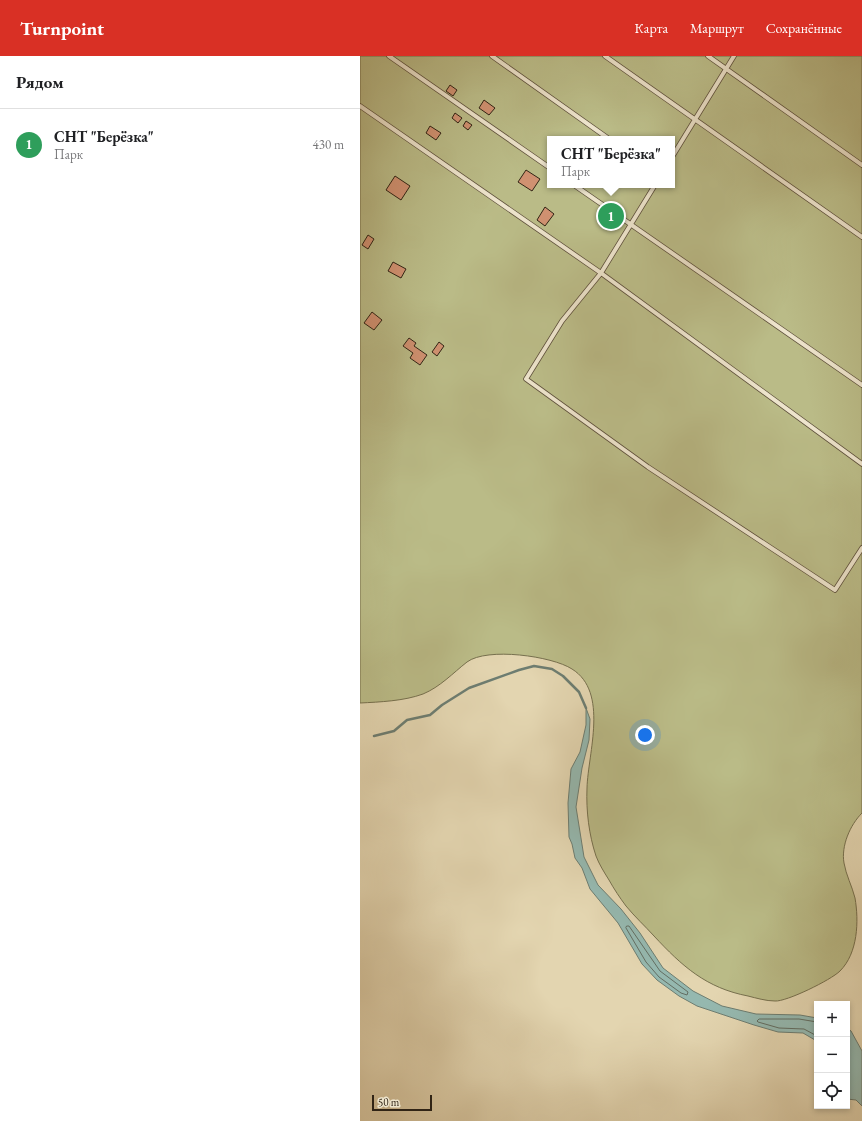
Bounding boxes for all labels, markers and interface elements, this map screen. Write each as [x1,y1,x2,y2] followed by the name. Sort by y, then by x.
[20,16,104,41] text: Turnpoint
[635,19,668,37] text: Карта
[690,19,744,37] text: Маршрут
[766,19,842,37] text: Сохранённые
[16,71,64,93] text: Рядом
[54,127,154,146] text: СНТ "Берёзка"
[26,136,32,153] text: 1
[313,136,344,153] text: 430 m
[547,136,675,188] popup
[561,144,661,163] text: СНТ "Берёзка"
[54,146,83,163] text: Парк
[561,163,590,180] text: Парк
[598,201,624,231] pin: 1
[635,725,655,745] your location
[814,1001,850,1109] map controls
[814,1001,850,1037] button: +
[814,1037,850,1073] button: −
[814,1073,850,1109] button: locate
[372,1093,432,1112] scale bar
[378,1095,399,1109] text: 50 m

